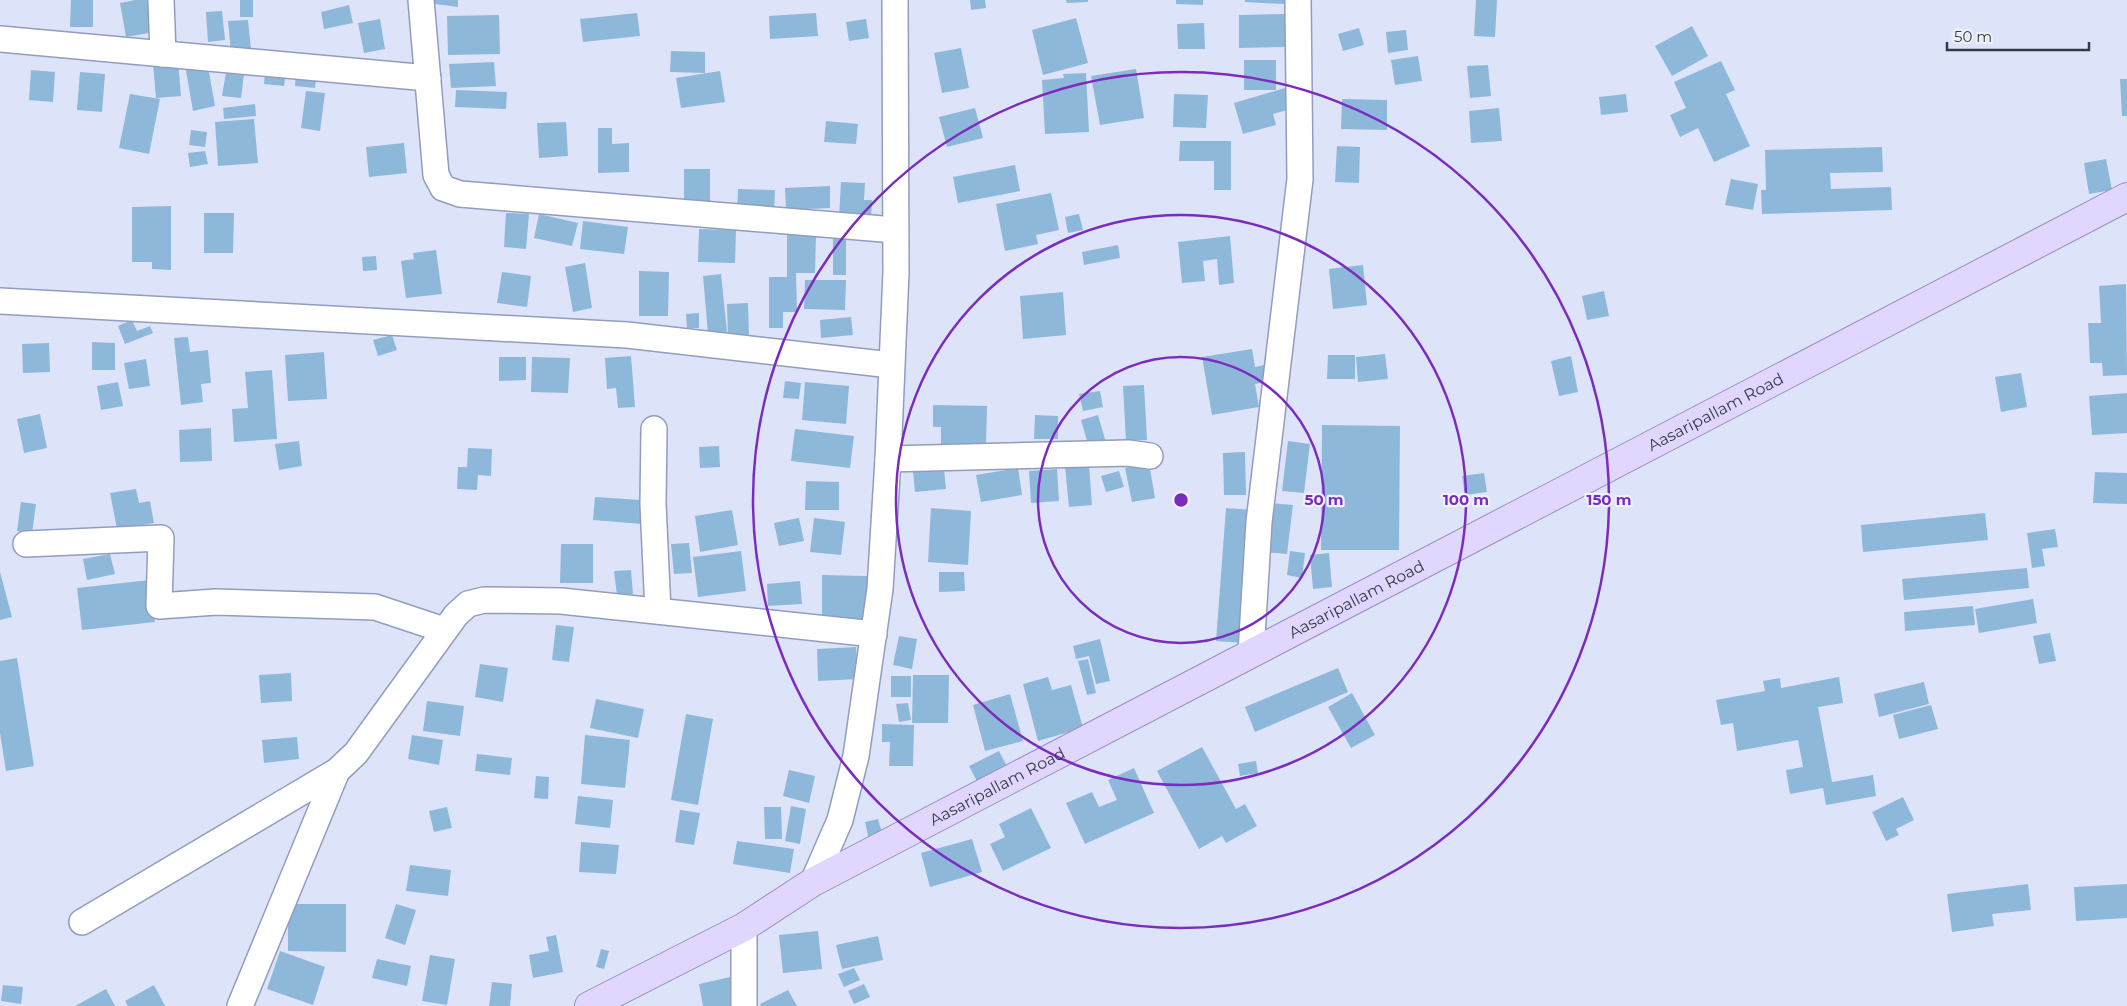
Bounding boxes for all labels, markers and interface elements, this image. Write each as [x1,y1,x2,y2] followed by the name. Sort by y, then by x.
[1947,20,2090,52] scale bar
[1954,27,1992,46] text: 50 m
[1645,369,1787,455] street label: Aasaripallam Road
[1304,490,1344,509] text: 50 m
[1443,490,1489,509] text: 100 m
[1587,490,1631,509] text: 150 m
[1172,491,1190,509] centre of rings
[1286,556,1427,642] street label: Aasaripallam Road
[926,743,1068,830] street label: Aasaripallam Road

